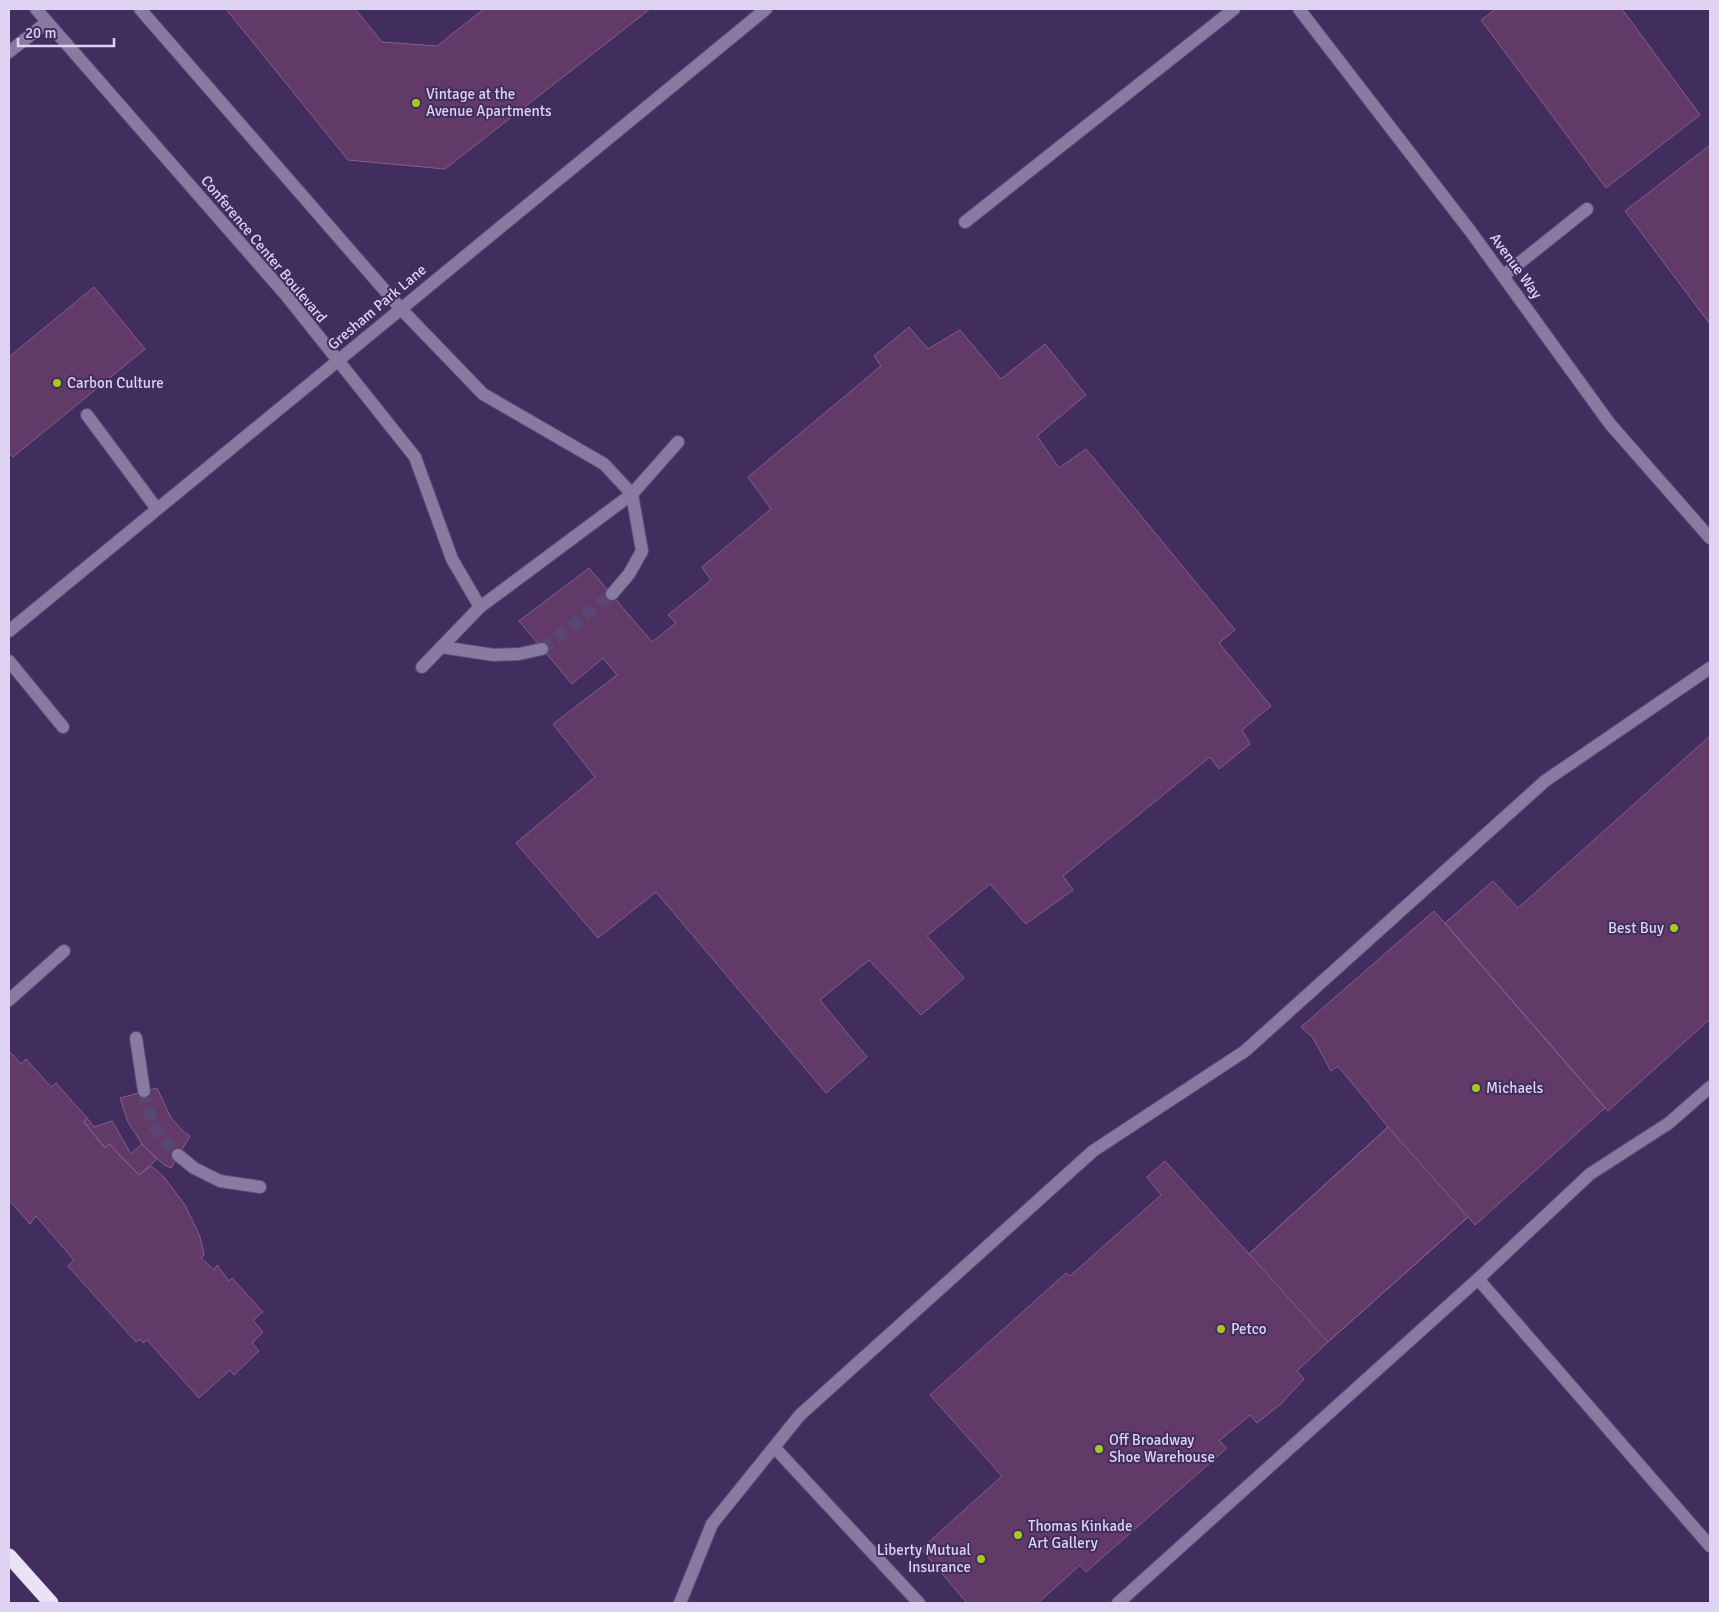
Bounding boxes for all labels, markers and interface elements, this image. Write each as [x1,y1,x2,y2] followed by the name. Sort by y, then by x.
[18,15,114,47] scale bar
[25,24,56,42] text: 20 m
[426,85,552,120] place label: Vintage at the Avenue Apartments
[410,97,422,109] marker: Vintage at the Avenue Apartments
[197,172,331,326] street label: Conference Center Boulevard
[1486,230,1546,302] street label: Avenue Way
[324,261,430,353] street label: Gresham Park Lane
[67,374,164,392] place label: Carbon Culture
[51,377,63,389] marker: Carbon Culture
[1608,919,1664,937] place label: Best Buy
[1668,922,1680,934] marker: Best Buy
[1486,1079,1544,1097] place label: Michaels
[1470,1082,1482,1094] marker: Michaels
[1231,1320,1267,1338] place label: Petco
[1215,1323,1227,1335] marker: Petco
[1109,1431,1215,1466] place label: Off Broadway Shoe Warehouse
[1093,1443,1105,1455] marker: Off Broadway Shoe Warehouse
[1028,1517,1132,1552] place label: Thomas Kinkade Art Gallery
[1012,1529,1024,1541] marker: Thomas Kinkade Art Gallery
[877,1541,971,1576] place label: Liberty Mutual Insurance
[975,1553,987,1565] marker: Liberty Mutual Insurance

